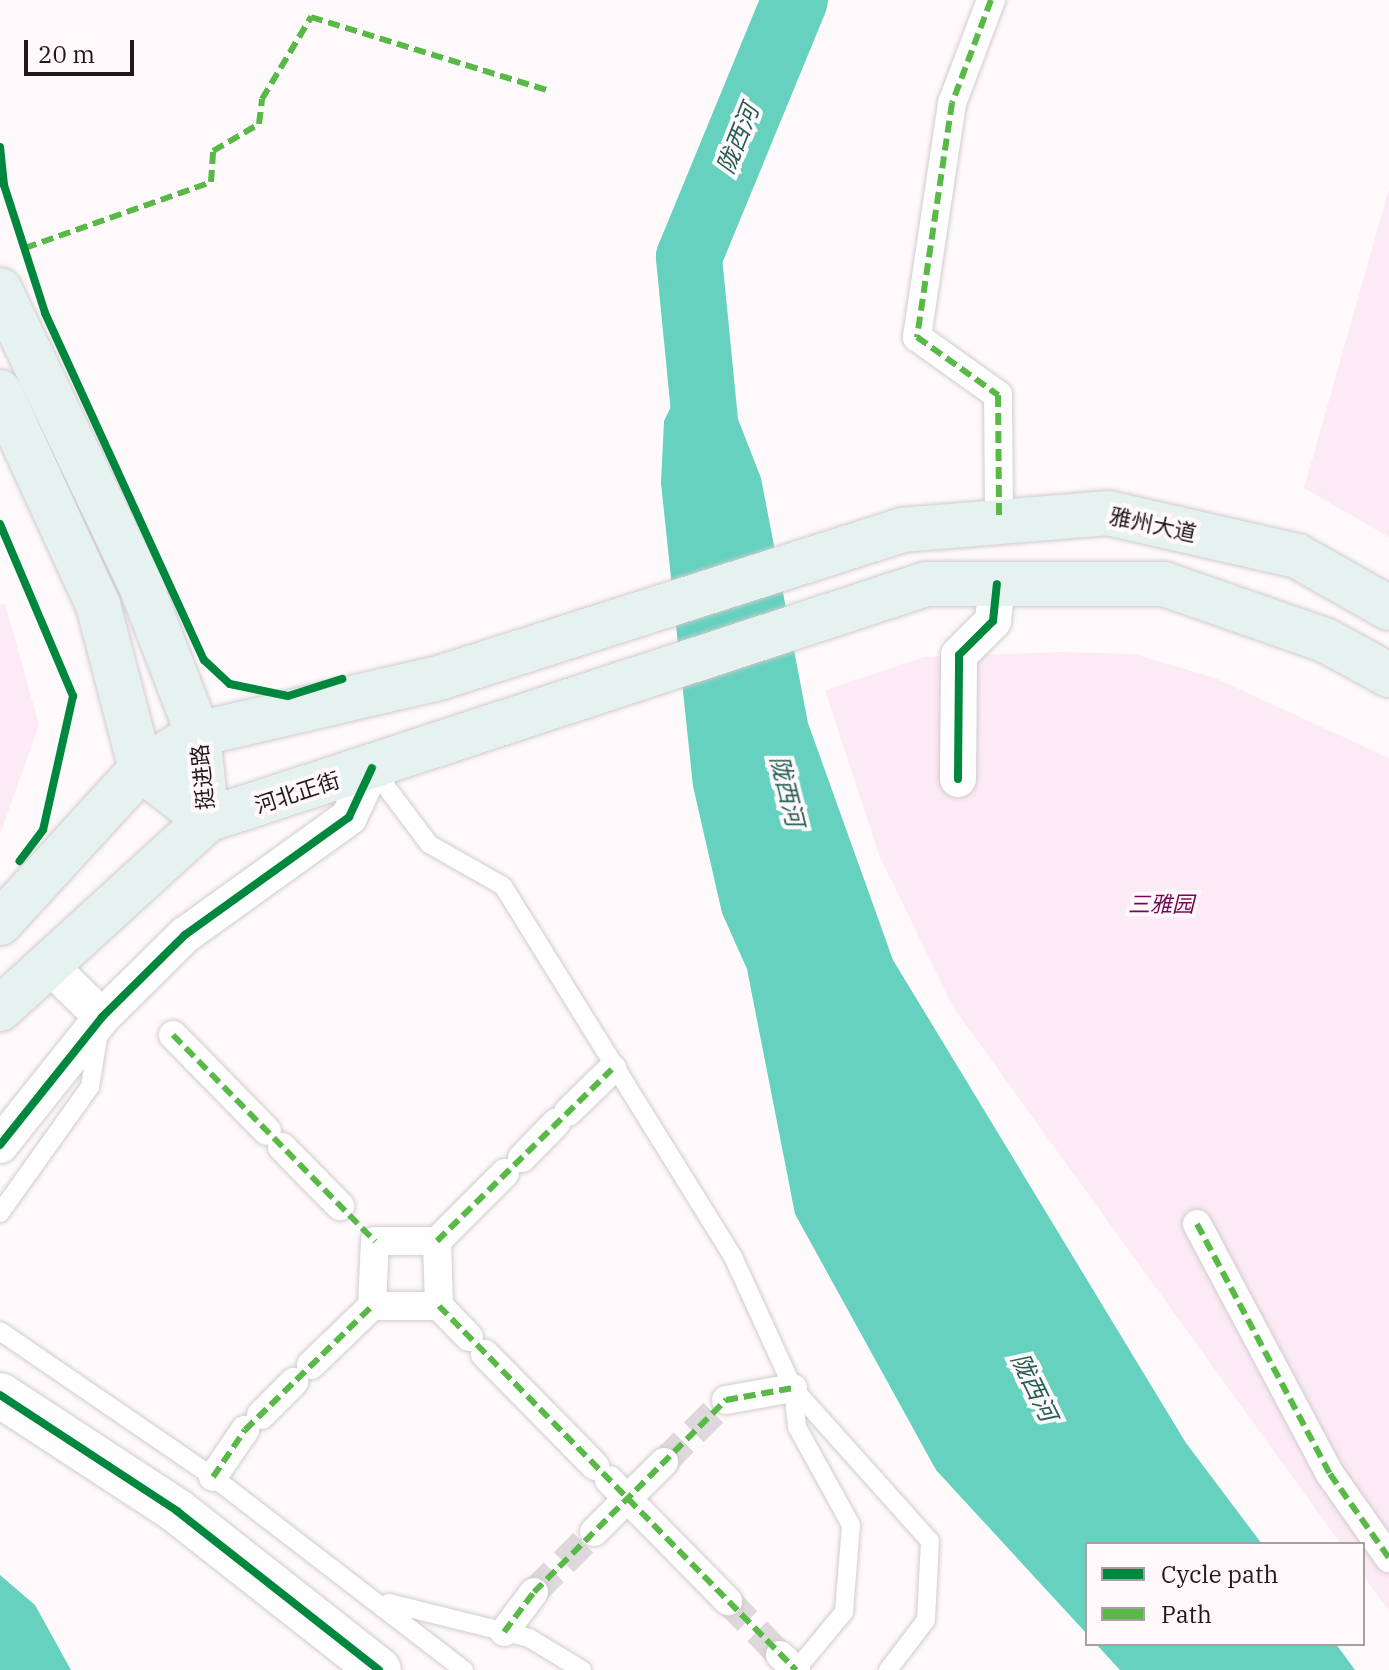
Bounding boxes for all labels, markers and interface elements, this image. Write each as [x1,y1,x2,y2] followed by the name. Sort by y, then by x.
[28,24,138,74] scale bar
[38,38,95,70] text: 20 m
[711,100,765,178] water label: 陇西河
[1107,502,1199,546] street label: 雅州大道
[185,743,219,811] street label: 挺进路
[764,753,810,829] water label: 陇西河
[251,766,343,818] street label: 河北正街
[1128,891,1194,917] park label: 三雅园
[1005,1348,1063,1426] water label: 陇西河
[1085,1542,1365,1646] legend
[1161,1558,1278,1590] text: Cycle path
[1161,1598,1212,1630] text: Path

